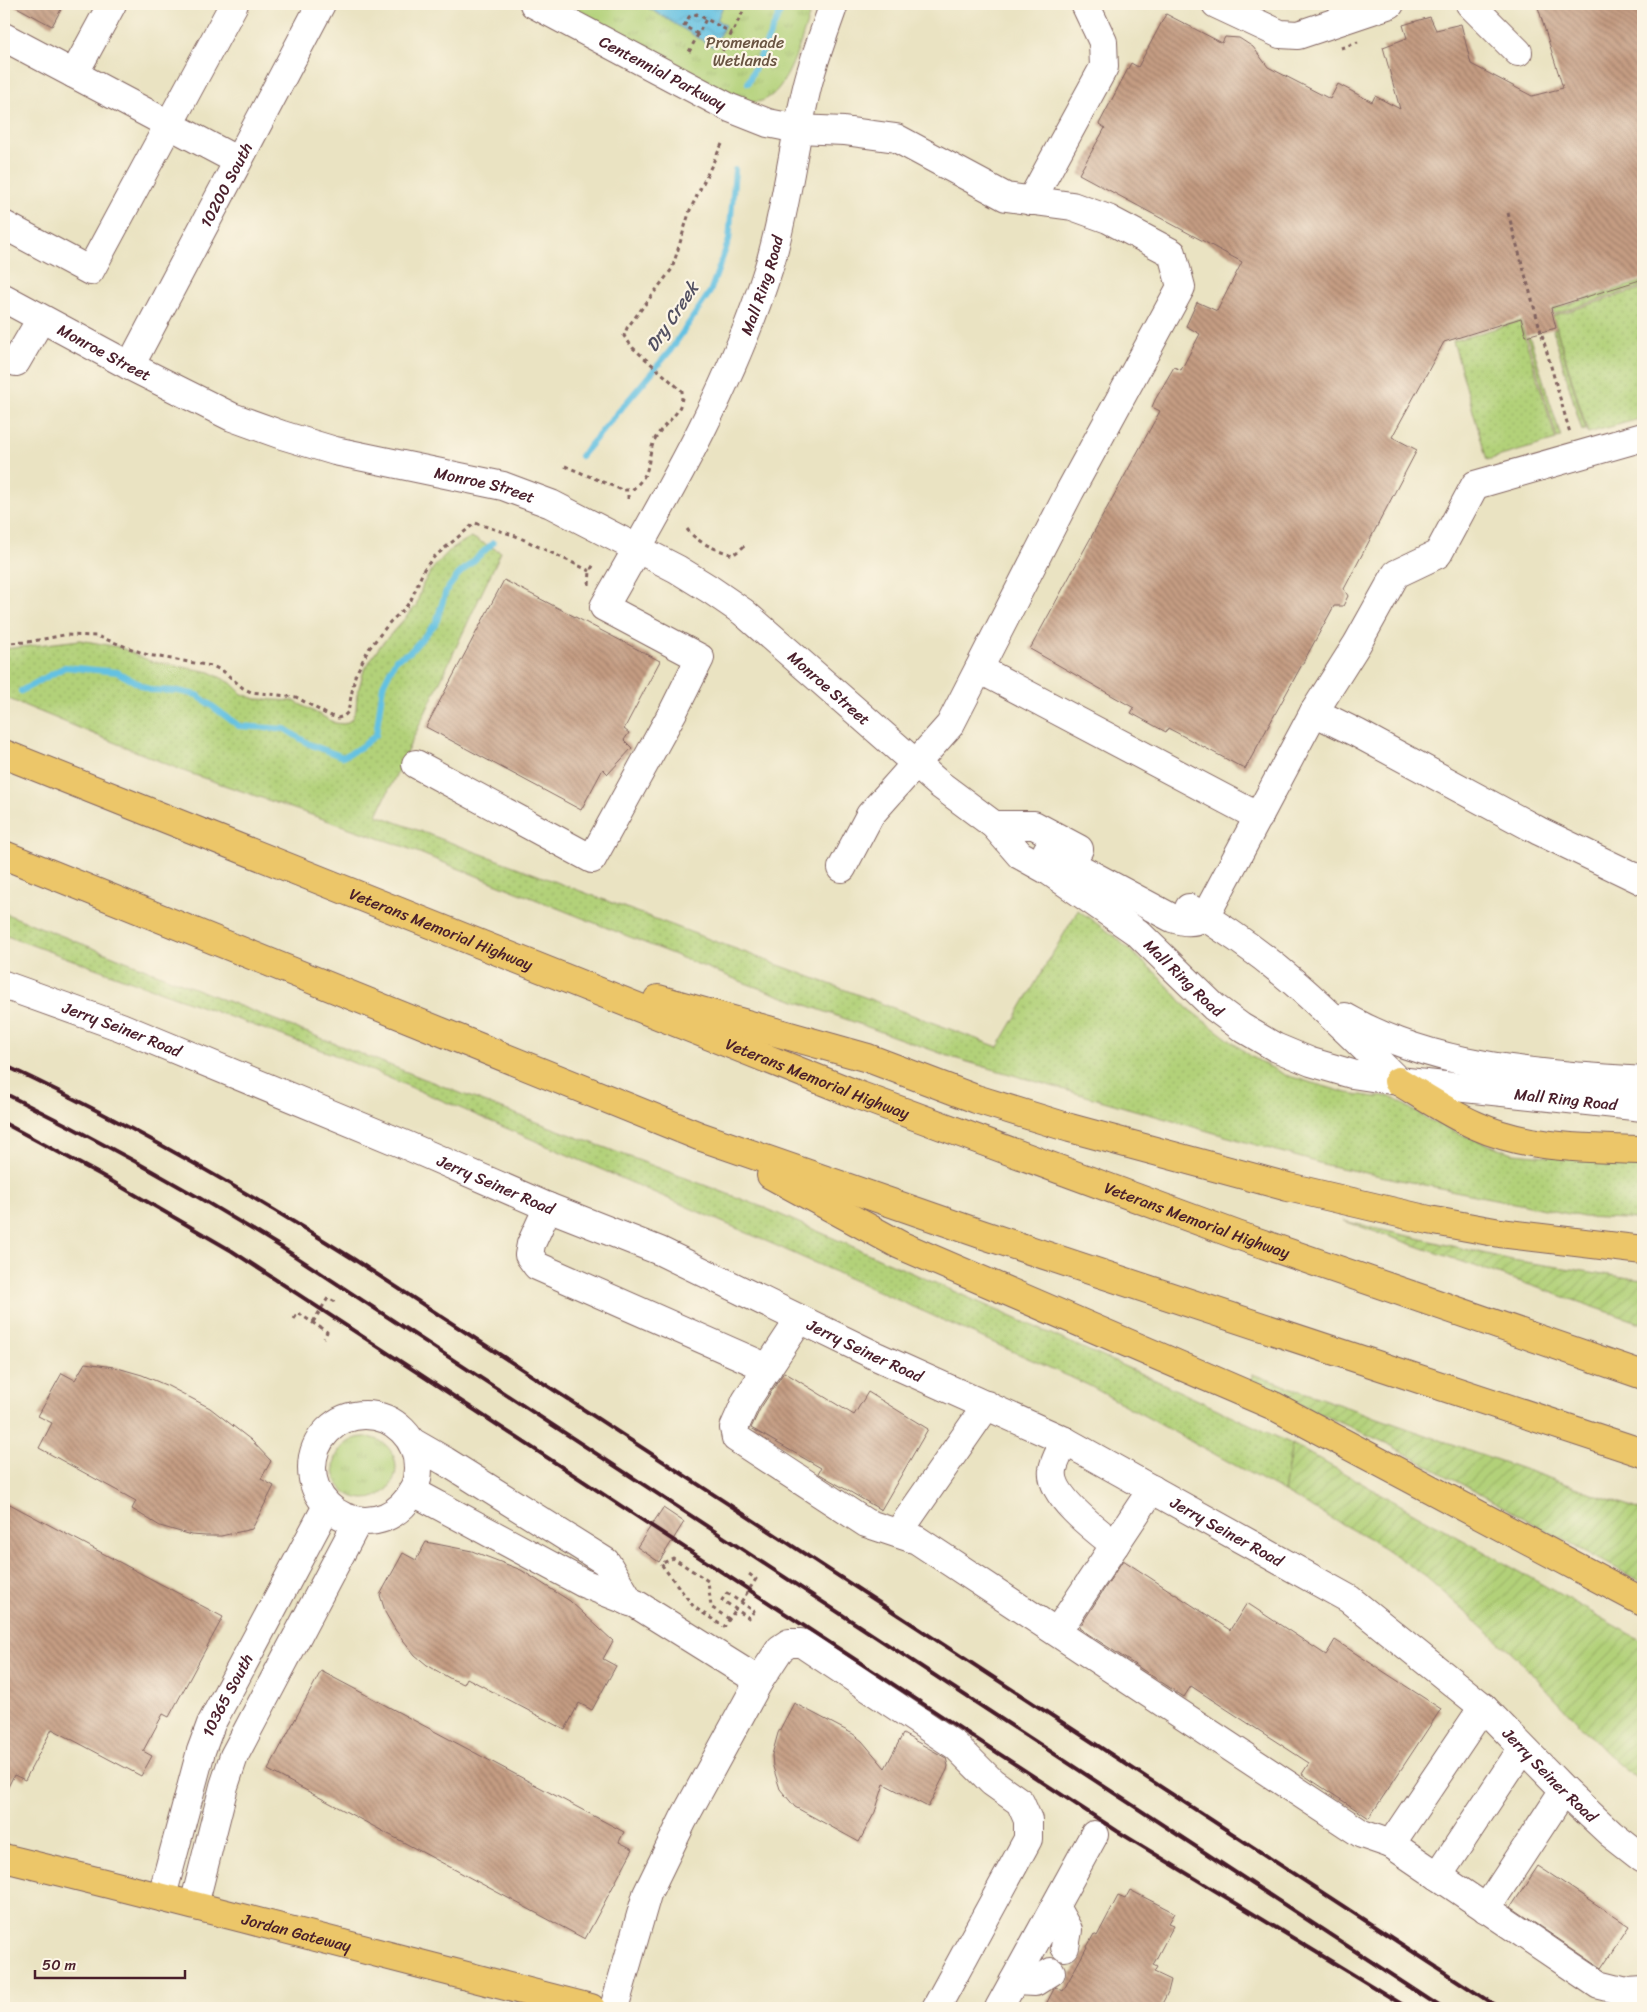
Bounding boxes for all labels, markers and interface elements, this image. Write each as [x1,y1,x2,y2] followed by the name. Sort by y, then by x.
[594,27,732,119] street label: Centennial Parkway
[706,28,784,75] park label: Promenade Wetlands
[192,137,261,233] street label: 10200 South
[732,231,792,340] street label: Mall Ring Road
[637,273,709,359] water label: Dry Creek
[52,315,156,389] street label: Monroe Street
[432,458,539,512] street label: Monroe Street
[781,643,877,733] street label: Monroe Street
[345,879,538,979] street label: Veterans Memorial Highway
[1136,932,1231,1026] street label: Mall Ring Road
[57,993,188,1066] street label: Jerry Seiner Road
[721,1030,914,1128] street label: Veterans Memorial Highway
[1513,1079,1620,1119] street label: Mall Ring Road
[431,1146,560,1224] street label: Jerry Seiner Road
[1100,1173,1294,1267] street label: Veterans Memorial Highway
[801,1310,929,1391] street label: Jerry Seiner Road
[1164,1488,1290,1576] street label: Jerry Seiner Road
[194,1648,261,1741] street label: 10365 South
[1494,1720,1606,1831] street label: Jerry Seiner Road
[238,1904,355,1961] street label: Jordan Gateway
[35,1947,185,1979] scale bar
[42,1952,77,1978] text: 50 m

